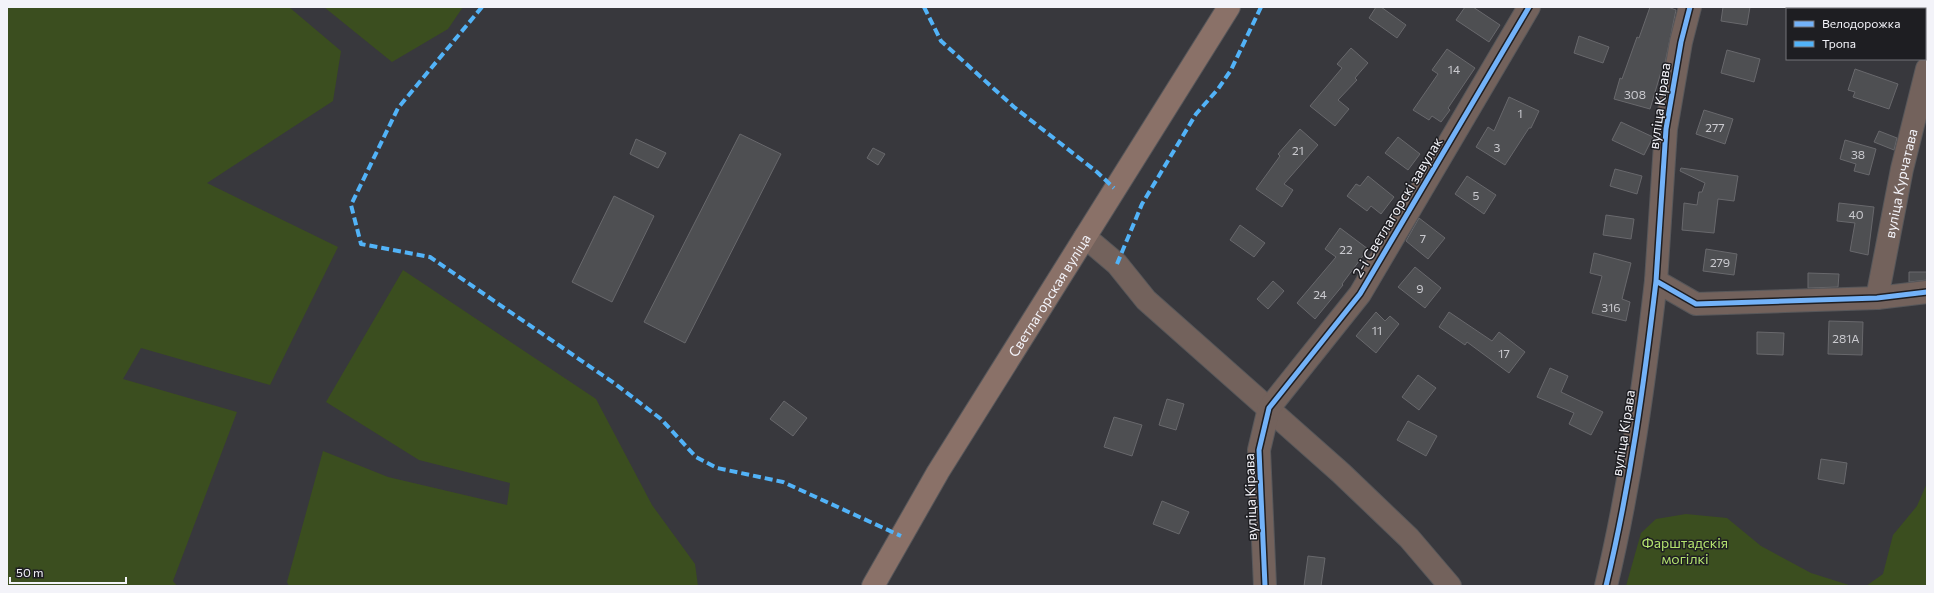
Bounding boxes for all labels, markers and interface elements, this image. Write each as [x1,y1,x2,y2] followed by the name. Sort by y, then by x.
[1786,8,1926,60] legend
[1822,16,1900,30] text: Велодорожка
[1822,36,1856,50] text: Тропа
[1448,62,1460,76] house number: 14
[1645,62,1673,150] street label: вуліца Кірава
[1624,87,1646,101] house number: 308
[1517,106,1523,120] house number: 1
[1705,120,1725,134] house number: 277
[1880,127,1920,240] street label: вуліца Курчатава
[1348,133,1446,280] street label: 2-і Светлагорскі завулак
[1494,140,1501,154] house number: 3
[1292,143,1304,157] house number: 21
[1851,147,1865,161] house number: 38
[1473,188,1480,202] house number: 5
[1848,207,1864,221] house number: 40
[1004,230,1094,360] street label: Светлагорская вуліца
[1420,231,1426,245] house number: 7
[1339,242,1353,256] house number: 22
[1710,255,1730,269] house number: 279
[1416,281,1424,295] house number: 9
[1313,287,1327,301] house number: 24
[1601,300,1621,314] house number: 316
[1372,323,1382,337] house number: 11
[1832,331,1860,345] house number: 281А
[1498,346,1510,360] house number: 17
[1608,389,1638,477] street label: вуліца Кірава
[1240,453,1260,541] street label: вуліца Кірава
[1642,534,1728,567] park label: Фарштадскія могілкі
[10,559,126,585] scale bar
[16,565,44,579] text: 50 m

